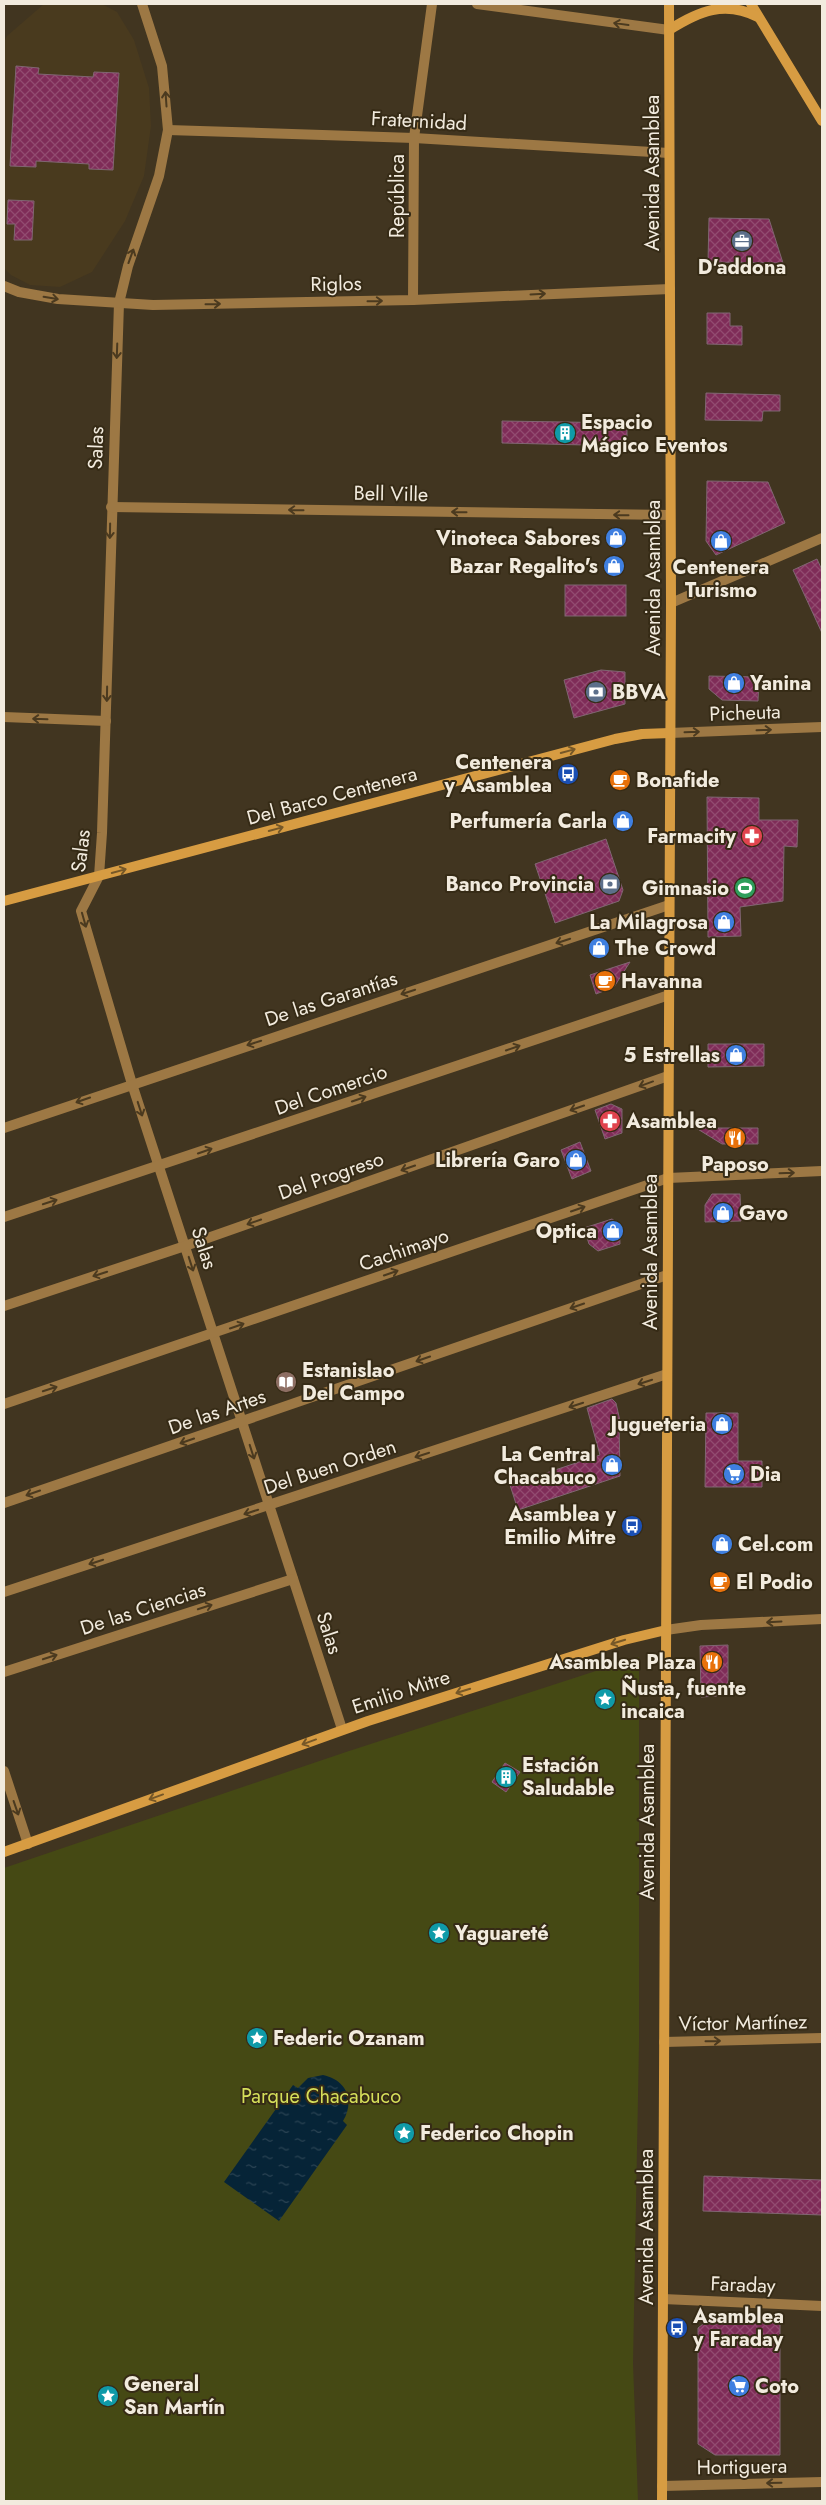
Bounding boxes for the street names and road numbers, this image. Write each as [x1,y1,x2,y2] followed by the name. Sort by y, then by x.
[638,95,667,251] street label: Avenida Asamblea
[370,104,468,138] street label: Fraternidad
[383,154,412,238] street label: República
[310,269,362,299] street label: Riglos
[81,426,111,470] street label: Salas
[353,479,429,509] street label: Bell Ville
[639,500,668,656] street label: Avenida Asamblea
[709,697,781,729] street label: Picheuta
[244,759,420,833] street label: Del Barco Centenera
[64,828,98,874] street label: Salas
[261,964,401,1034] street label: De las Garantías
[271,1057,391,1123] street label: Del Comercio
[274,1144,388,1208] street label: Del Progreso
[636,1174,665,1330] street label: Avenida Asamblea
[355,1221,453,1279] street label: Cachimayo
[184,1223,224,1273] street label: Salas
[164,1382,270,1442] street label: De las Artes
[260,1432,400,1502] street label: Del Buen Orden
[77,1575,209,1643] street label: De las Ciencias
[309,1608,349,1658] street label: Salas
[348,1663,454,1721] street label: Emilio Mitre
[633,1744,662,1900] street label: Avenida Asamblea
[678,2007,808,2039] street label: Víctor Martínez
[632,2149,661,2305] street label: Avenida Asamblea
[710,2269,776,2301] street label: Faraday
[696,2452,788,2482] street label: Hortiguera

